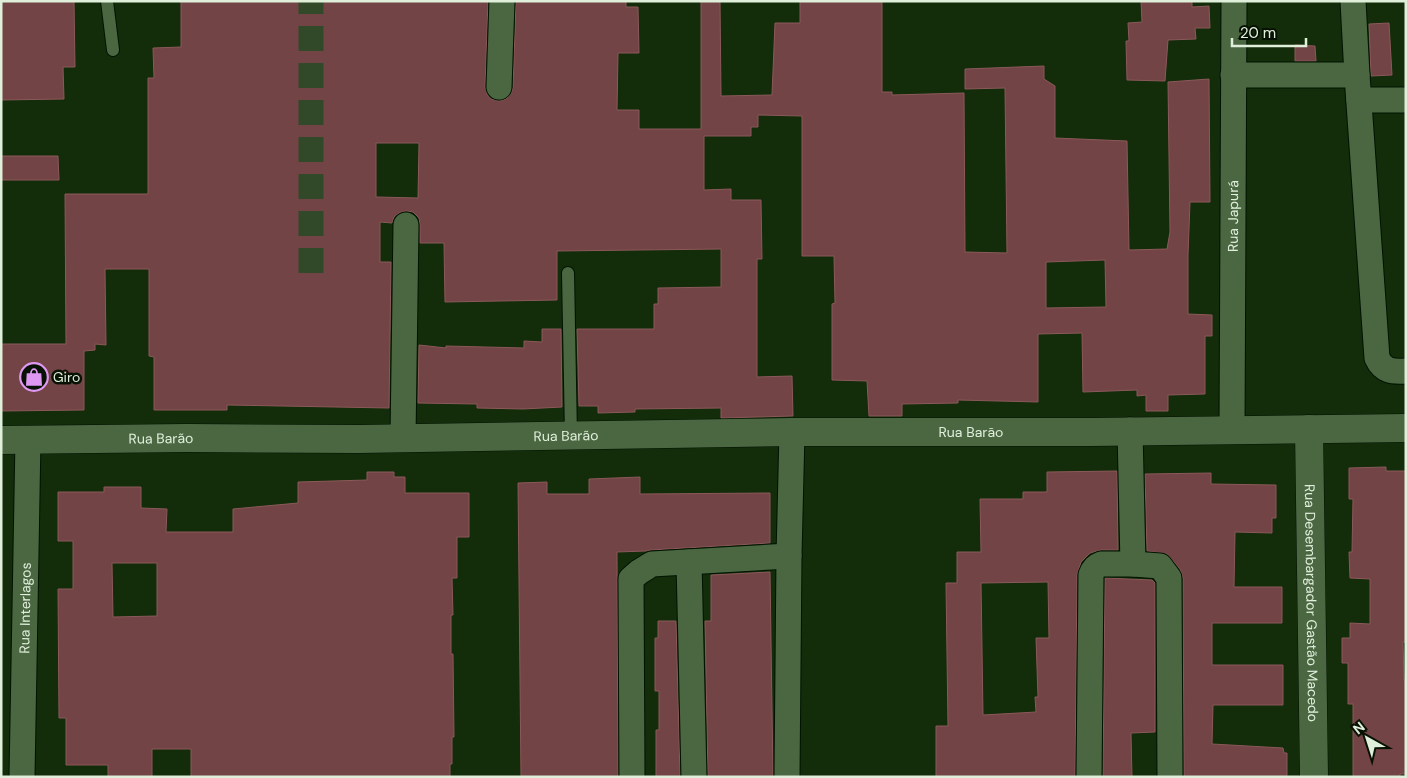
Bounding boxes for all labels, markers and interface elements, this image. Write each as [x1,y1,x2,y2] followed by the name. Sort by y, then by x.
[1232,15,1306,47] scale bar
[1240,23,1276,43] text: 20 m
[1224,180,1242,252] street label: Rua Japurá
[19,362,49,392] shop icon: Giro
[53,368,80,386] place label: Giro
[938,423,1003,441] street label: Rua Barão
[533,426,599,445] street label: Rua Barão
[128,429,194,448] street label: Rua Barão
[1301,484,1322,722] street label: Rua Desembargador Gastão Macedo
[15,562,35,654] street label: Rua Interlagos
[1342,713,1392,763] north arrow
[1349,718,1368,738] text: N

